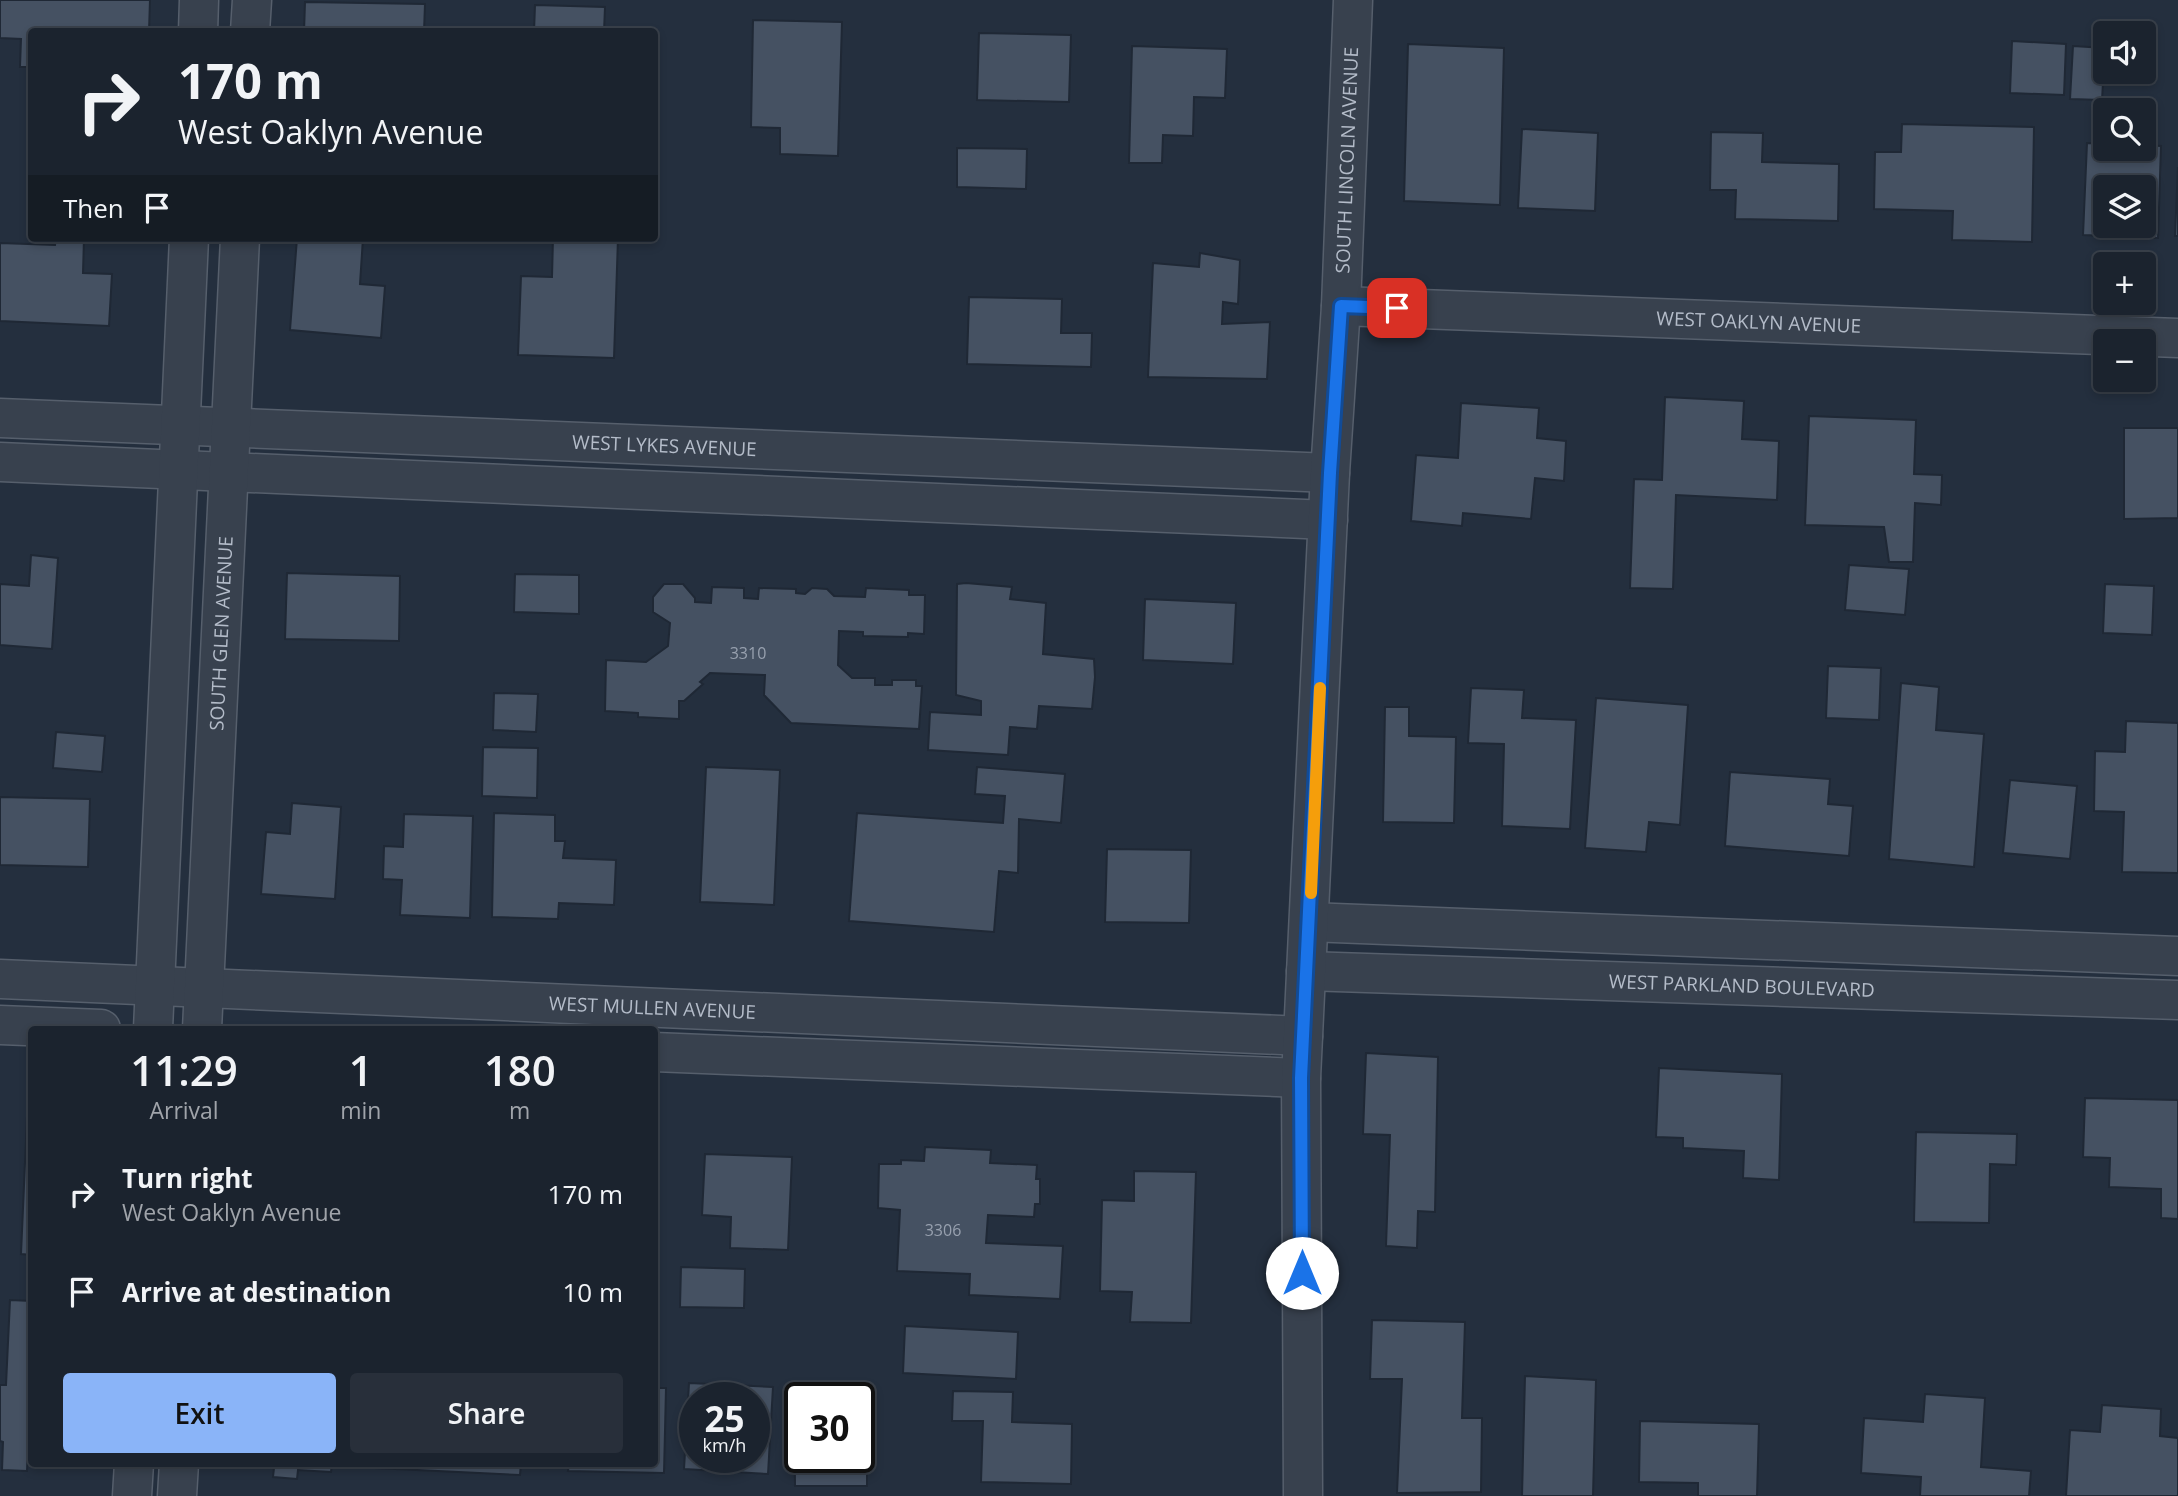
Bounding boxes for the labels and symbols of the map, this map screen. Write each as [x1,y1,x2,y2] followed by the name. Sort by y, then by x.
[1329,46,1364,274] street label: SOUTH LINCOLN AVENUE
[1367,278,1427,338] pin
[1656,305,1862,339] street label: WEST OAKLYN AVENUE
[572,429,757,462] street label: WEST LYKES AVENUE
[203,536,239,731] street label: SOUTH GLEN AVENUE
[730,642,766,664] house number: 3310
[1608,968,1875,1003] street label: WEST PARKLAND BOULEVARD
[548,990,756,1025] street label: WEST MULLEN AVENUE
[925,1219,961,1241] house number: 3306
[1265,1236,1339,1310] position arrow
[784,1382,875,1473] speed limit sign: 30

